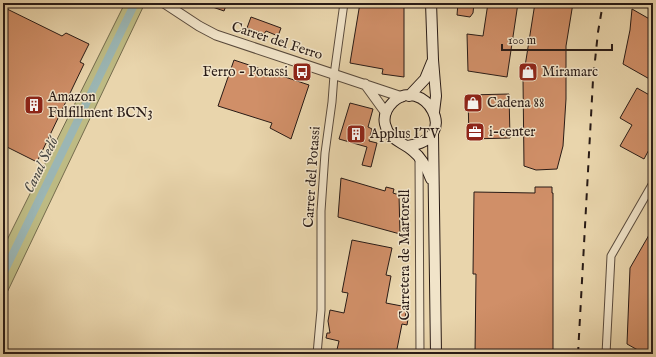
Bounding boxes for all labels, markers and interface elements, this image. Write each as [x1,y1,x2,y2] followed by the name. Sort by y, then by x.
[229,18,325,64] street label: Carrer del Ferro
[502,26,612,52] scale bar
[508,33,536,48] text: 100 m
[291,61,313,83] bus stop icon: Ferro - Potassi
[517,61,539,83] shop icon: Miramarc
[203,63,288,81] place label: Ferro - Potassi
[542,63,598,81] place label: Miramarc
[47,88,153,122] place label: Amazon Fulfillment BCN3
[462,92,484,114] shop icon: Cadena 88
[23,94,45,116] building icon: Amazon Fulfillment BCN3
[487,94,545,112] place label: Cadena 88
[464,121,486,143] office icon: i-center
[345,123,367,145] building icon: Applus ITV
[489,123,535,141] place label: i-center
[299,125,325,228] street label: Carrer del Potassi
[369,125,440,143] place label: Applus ITV
[19,133,63,196] water label: Canal Sedó
[396,189,414,321] street label: Carretera de Martorell

